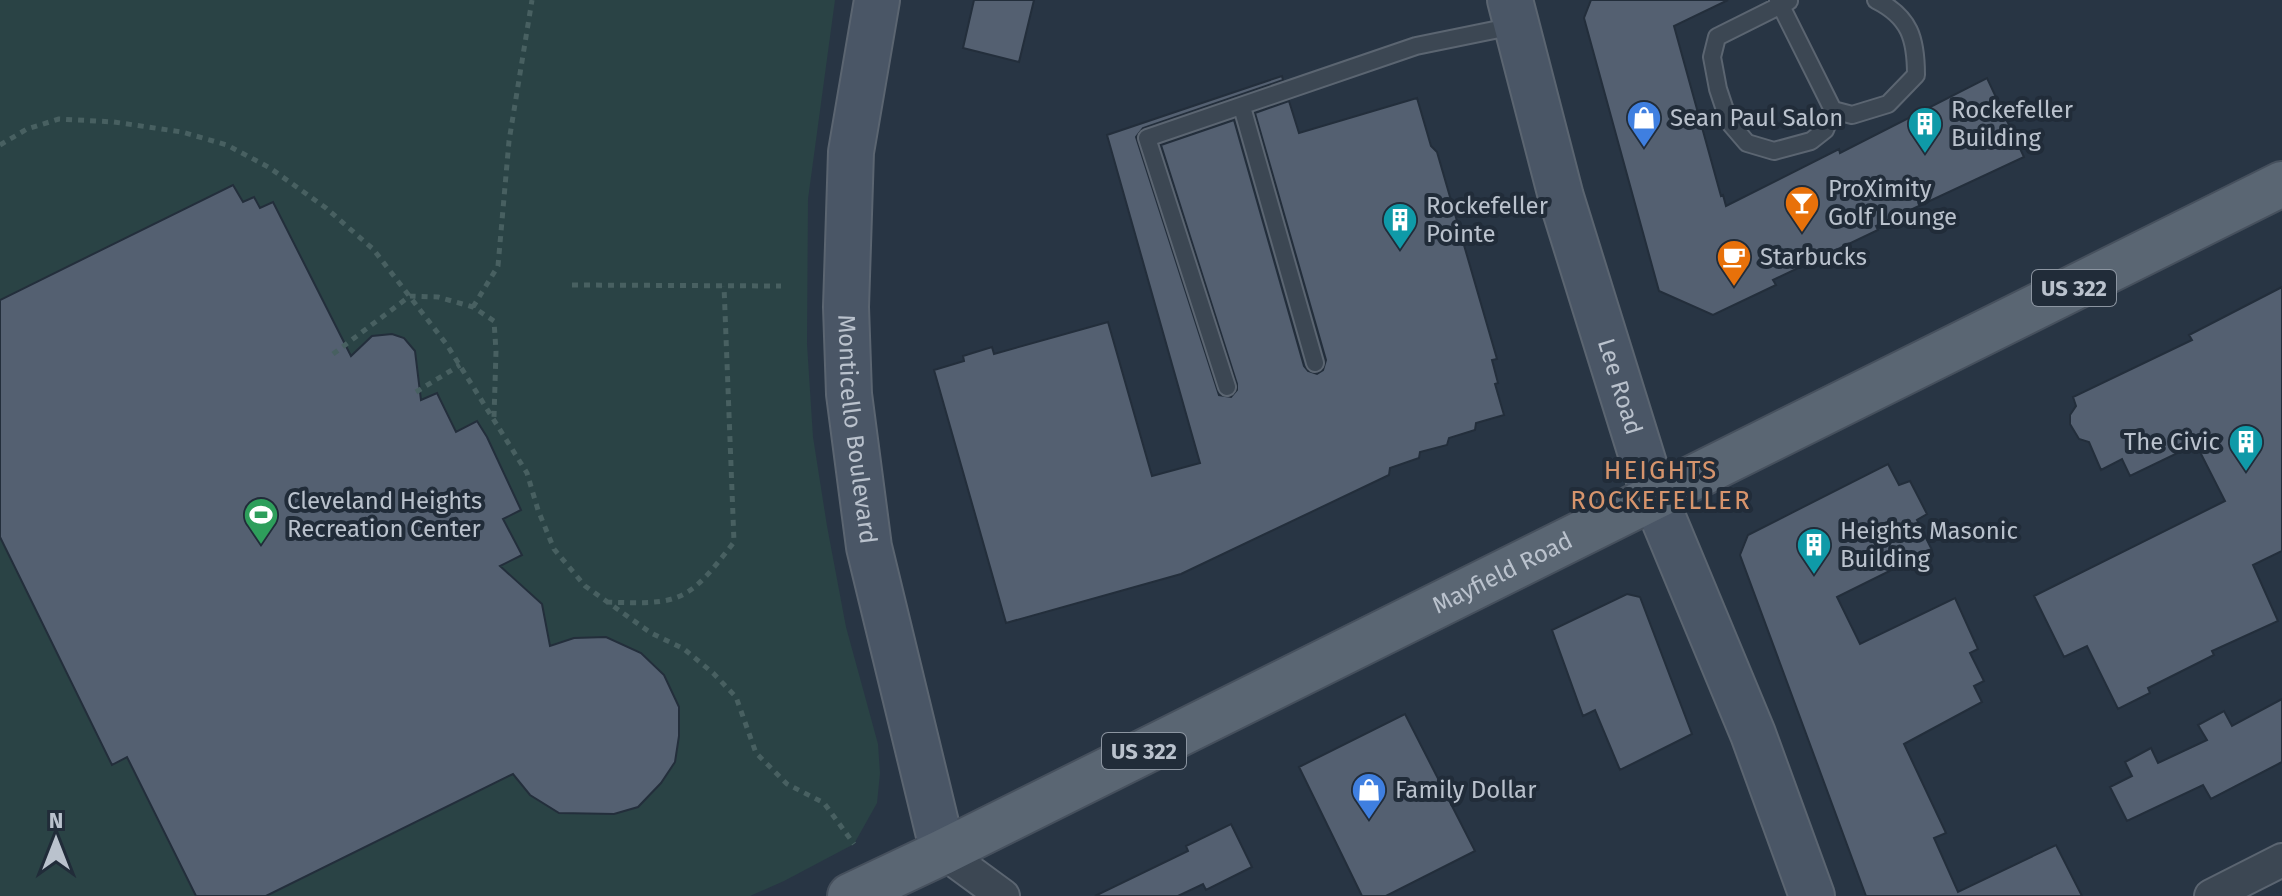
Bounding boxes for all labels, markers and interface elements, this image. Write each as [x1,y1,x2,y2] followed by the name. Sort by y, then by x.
[1951,96,2074,152] place label: Rockefeller Building
[1625,99,1663,149] shop icon: Sean Paul Salon
[1670,104,1843,132] place label: Sean Paul Salon
[1906,105,1944,155] building icon: Rockefeller Building
[1828,175,1957,231] place label: ProXimity Golf Lounge
[1783,184,1821,234] bar icon: ProXimity Golf Lounge
[1426,192,1549,248] place label: Rockefeller Pointe
[1381,201,1419,251] building icon: Rockefeller Pointe
[1715,238,1753,288] cafe icon: Starbucks
[1760,243,1867,271] place label: Starbucks
[2032,270,2116,306] road number: US 322
[832,314,882,546] street label: Monticello Boulevard
[1592,335,1648,438] street label: Lee Road
[2227,423,2265,473] building icon: The Civic
[2124,428,2220,456] place label: The Civic
[1570,455,1752,516] district label: HEIGHTS ROCKEFELLER
[287,487,482,543] place label: Cleveland Heights Recreation Center
[242,496,280,546] sports icon: Cleveland Heights Recreation Center
[1840,517,2018,573] place label: Heights Masonic Building
[1428,526,1577,620] street label: Mayfield Road
[1795,526,1833,576] building icon: Heights Masonic Building
[1102,733,1186,769] road number: US 322
[1350,771,1388,821] shop icon: Family Dollar
[1395,776,1537,804] place label: Family Dollar
[16,800,96,880] north arrow
[49,807,63,834] text: N

